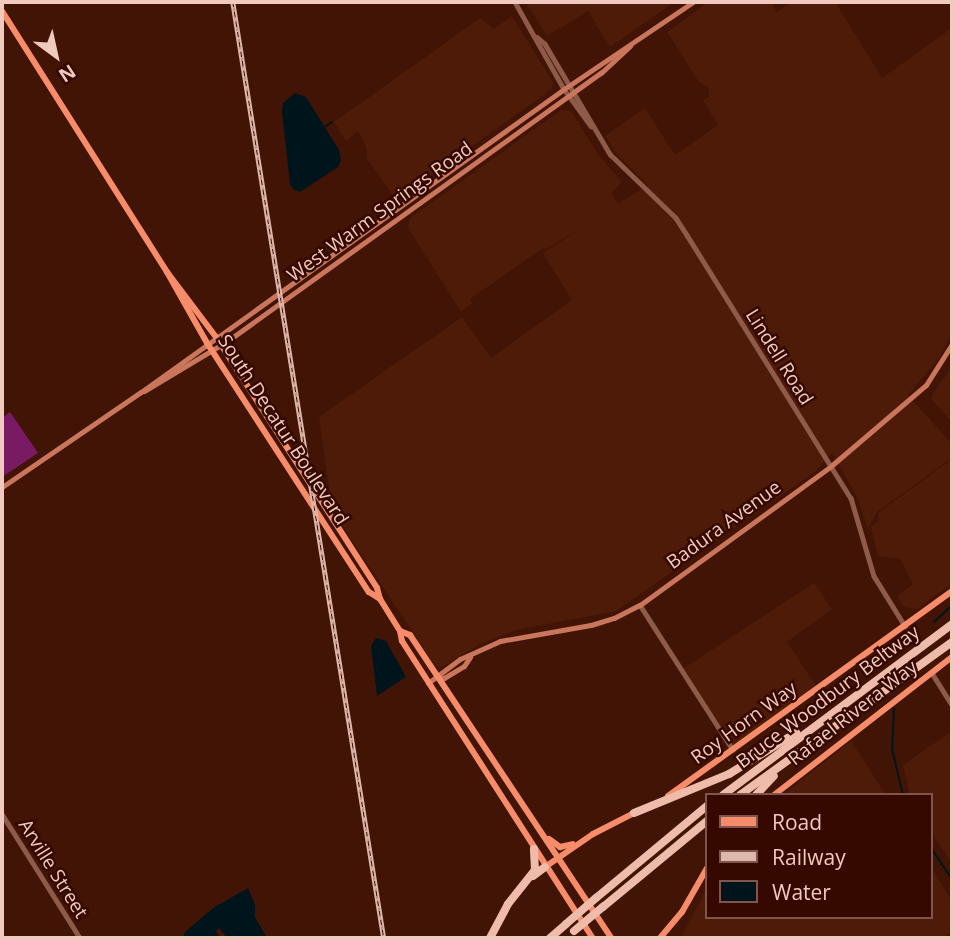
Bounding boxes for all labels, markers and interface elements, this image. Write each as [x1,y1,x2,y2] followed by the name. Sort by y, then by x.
[21,21,91,91] north arrow
[54,58,81,89] text: N
[283,137,477,287] street label: West Warm Springs Road
[741,305,817,409] street label: Lindell Road
[213,331,353,529] street label: South Decatur Boulevard
[662,476,786,574] street label: Badura Avenue
[732,621,924,773] street label: Bruce Woodbury Beltway
[784,656,922,770] street label: Rafael Rivera Way
[687,677,801,769] street label: Roy Horn Way
[706,793,933,919] legend
[772,808,822,836] text: Road
[14,815,92,923] street label: Arville Street
[772,843,846,871] text: Railway
[772,878,831,906] text: Water

